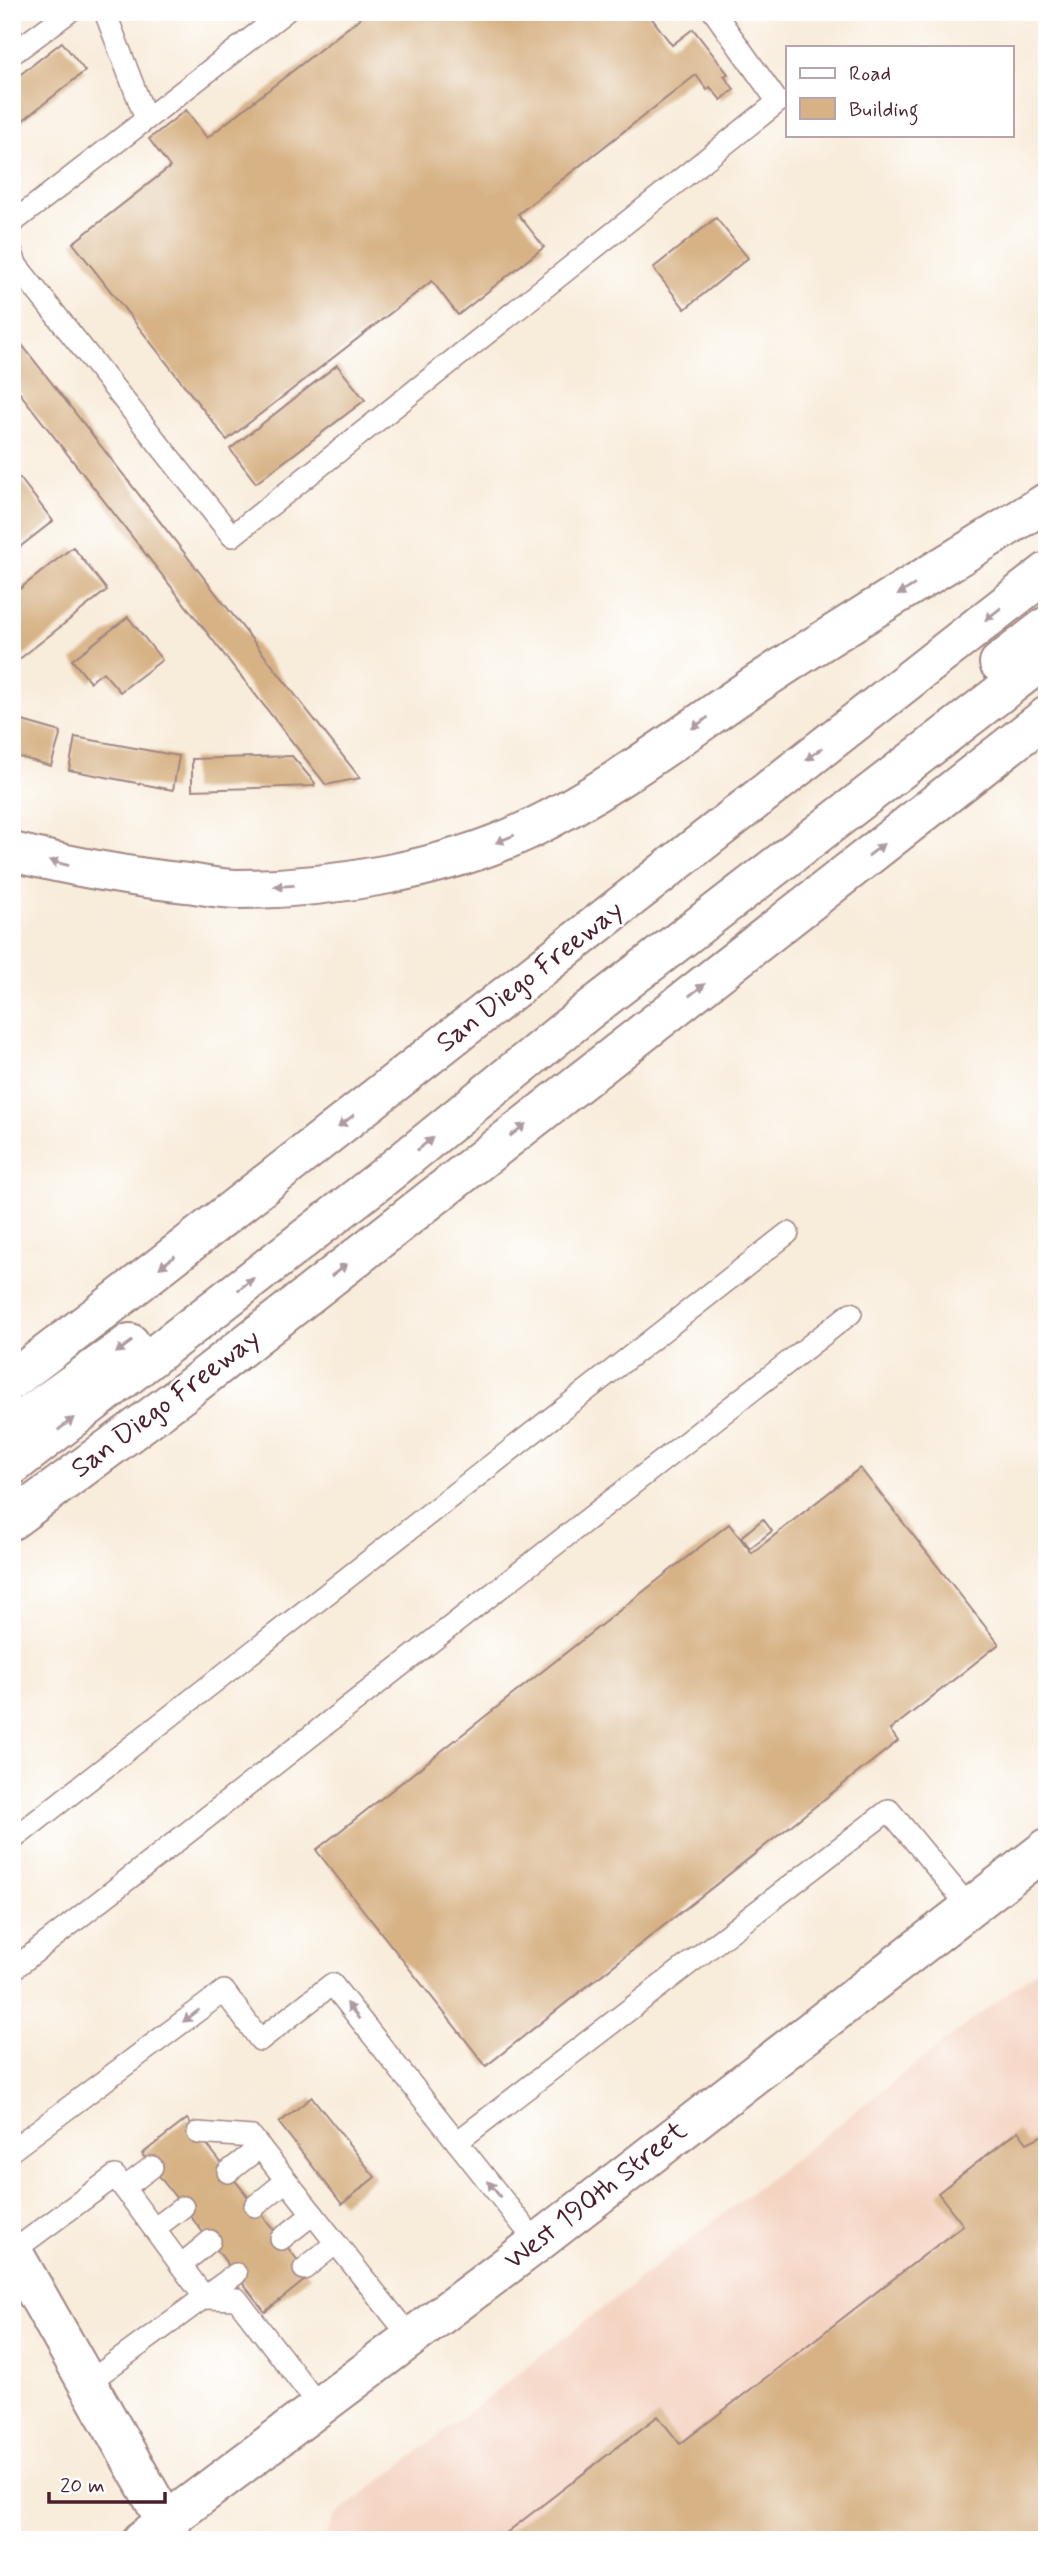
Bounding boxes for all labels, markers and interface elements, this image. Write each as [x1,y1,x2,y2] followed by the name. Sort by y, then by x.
[786,46,1014,136] legend
[849,60,891,88] text: Road
[849,96,919,126] text: Building
[896,584,916,597] one-way arrow
[984,606,1002,620] one-way arrow
[691,716,709,730] one-way arrow
[805,747,823,761] one-way arrow
[495,834,516,845] one-way arrow
[867,842,885,857] one-way arrow
[47,857,69,868] one-way arrow
[273,881,295,892] one-way arrow
[429,892,631,1062] street label: San Diego Freeway
[688,983,706,997] one-way arrow
[337,1114,355,1128] one-way arrow
[508,1122,526,1137] one-way arrow
[416,1137,433,1152] one-way arrow
[158,1254,176,1269] one-way arrow
[330,1263,347,1278] one-way arrow
[236,1277,254,1292] one-way arrow
[64,1321,268,1487] street label: San Diego Freeway
[115,1339,133,1353] one-way arrow
[57,1417,75,1431] one-way arrow
[346,2002,361,2019] one-way arrow
[182,2009,200,2023] one-way arrow
[497,2113,695,2279] street label: West 190th Street
[487,2181,502,2198] one-way arrow
[49,2461,164,2505] scale bar
[60,2472,105,2500] text: 20 m

